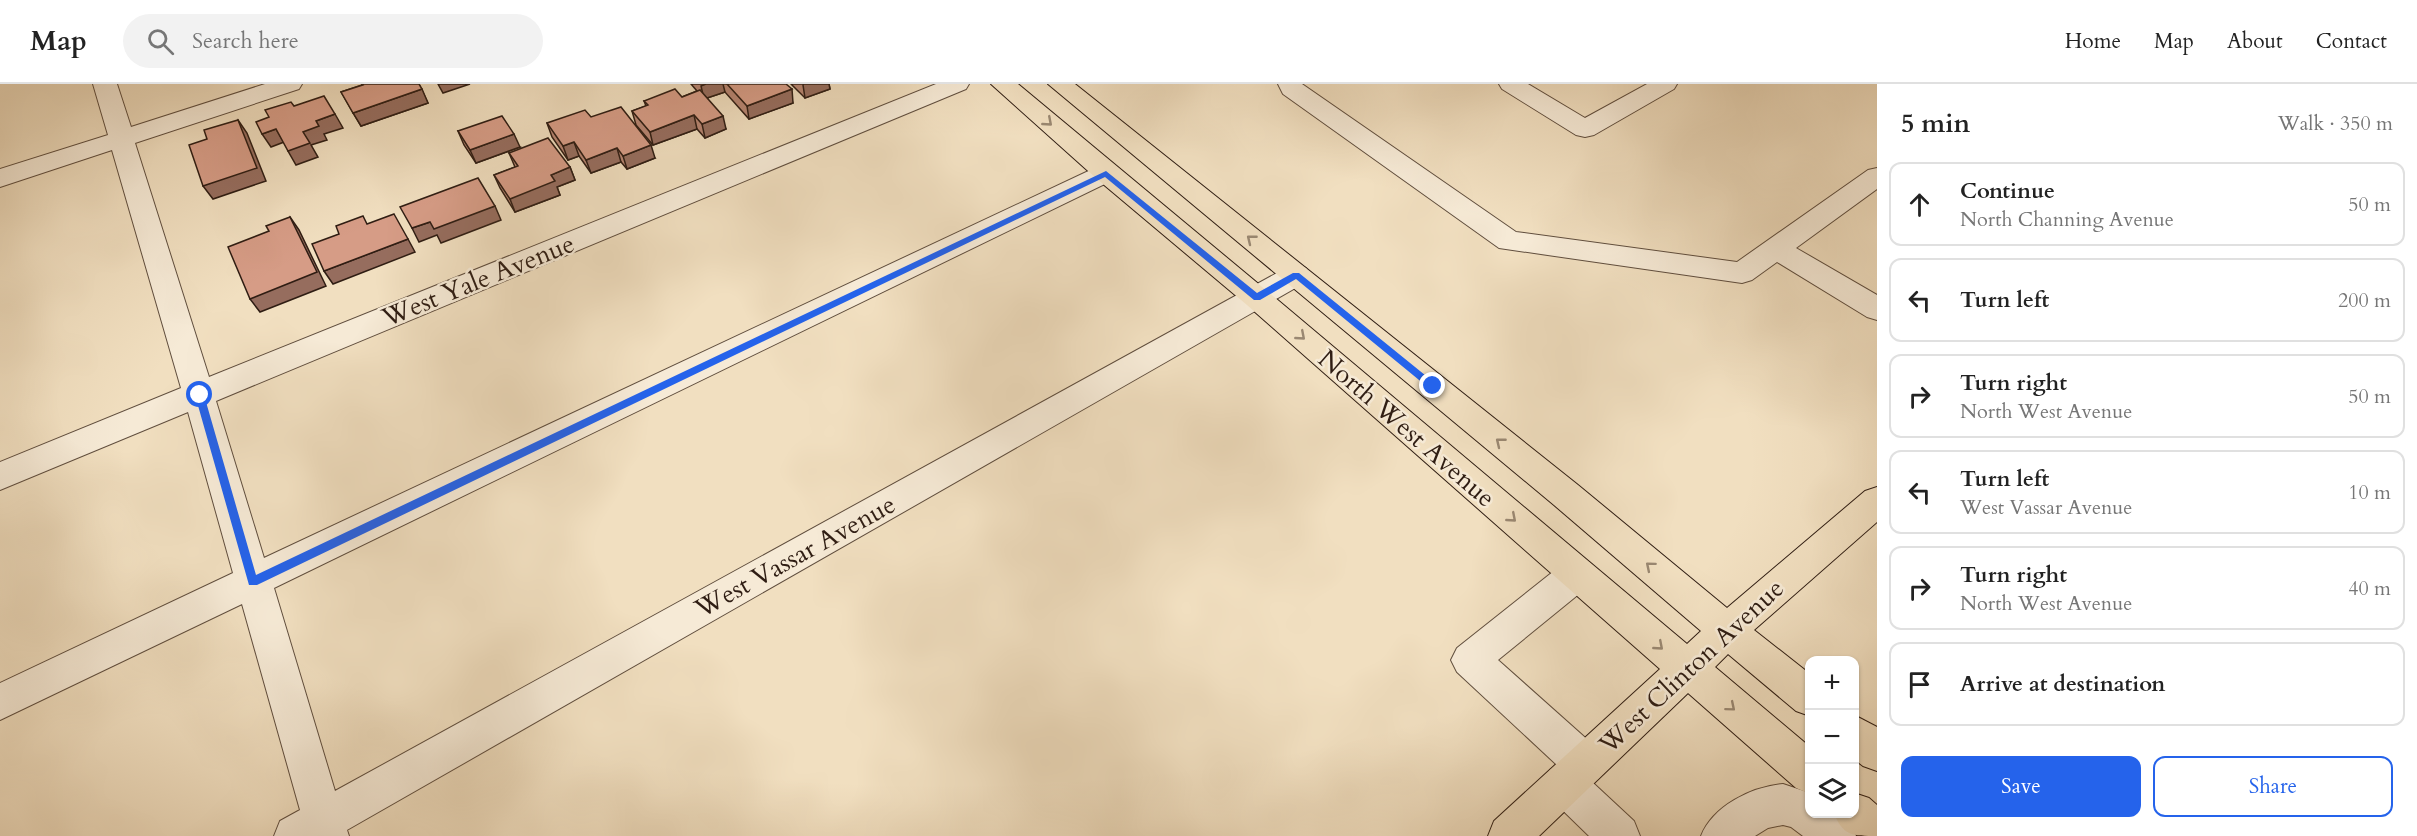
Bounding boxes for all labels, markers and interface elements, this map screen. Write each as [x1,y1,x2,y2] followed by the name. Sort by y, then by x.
[123,14,543,68] search box
[30,22,87,60] text: Map
[144,25,177,58] icon: search
[192,26,299,56] text: Search here
[2065,27,2121,56] text: Home
[2154,27,2194,56] text: Map
[2227,27,2283,56] text: About
[2316,27,2387,56] text: Contact
[1901,106,1970,141] text: 5 min
[2278,110,2393,137] text: Walk · 350 m
[1041,115,1052,126] one-way arrow
[1960,176,2055,206] text: Continue
[1903,188,1936,221] icon: ahead
[2348,191,2391,218] text: 50 m
[1960,206,2174,233] text: North Channing Avenue
[376,226,580,335] street label: West Yale Avenue
[1247,235,1258,246] one-way arrow
[1903,284,1936,317] icon: left
[1960,285,2049,315] text: Turn left
[2338,287,2391,314] text: 200 m
[1294,329,1305,340] one-way arrow
[1311,342,1503,515] street label: North West Avenue
[1960,368,2067,398] text: Turn right
[1419,372,1445,398] route end
[1903,380,1936,413] icon: right
[186,381,212,407] route start
[2348,383,2391,410] text: 50 m
[1960,398,2132,425] text: North West Avenue
[1496,438,1507,449] one-way arrow
[1960,464,2049,494] text: Turn left
[1903,476,1936,509] icon: left
[2348,479,2391,506] text: 10 m
[688,487,902,627] street label: West Vassar Avenue
[1960,494,2132,521] text: West Vassar Avenue
[1505,511,1516,522] one-way arrow
[1960,560,2067,590] text: Turn right
[1646,563,1657,574] one-way arrow
[1590,571,1792,762] street label: West Clinton Avenue
[1903,572,1936,605] icon: right
[2348,575,2391,602] text: 40 m
[1960,590,2132,617] text: North West Avenue
[1652,639,1663,650] one-way arrow
[1805,656,1859,818] map controls
[1805,656,1859,710] button: +
[1903,668,1936,701] icon: arrive
[1960,669,2165,699] text: Arrive at destination
[1724,700,1735,711] one-way arrow
[1805,710,1859,764] button: −
[1901,756,2141,817] button: Save
[2153,756,2393,817] button: Share
[1805,764,1859,818] button: layers

